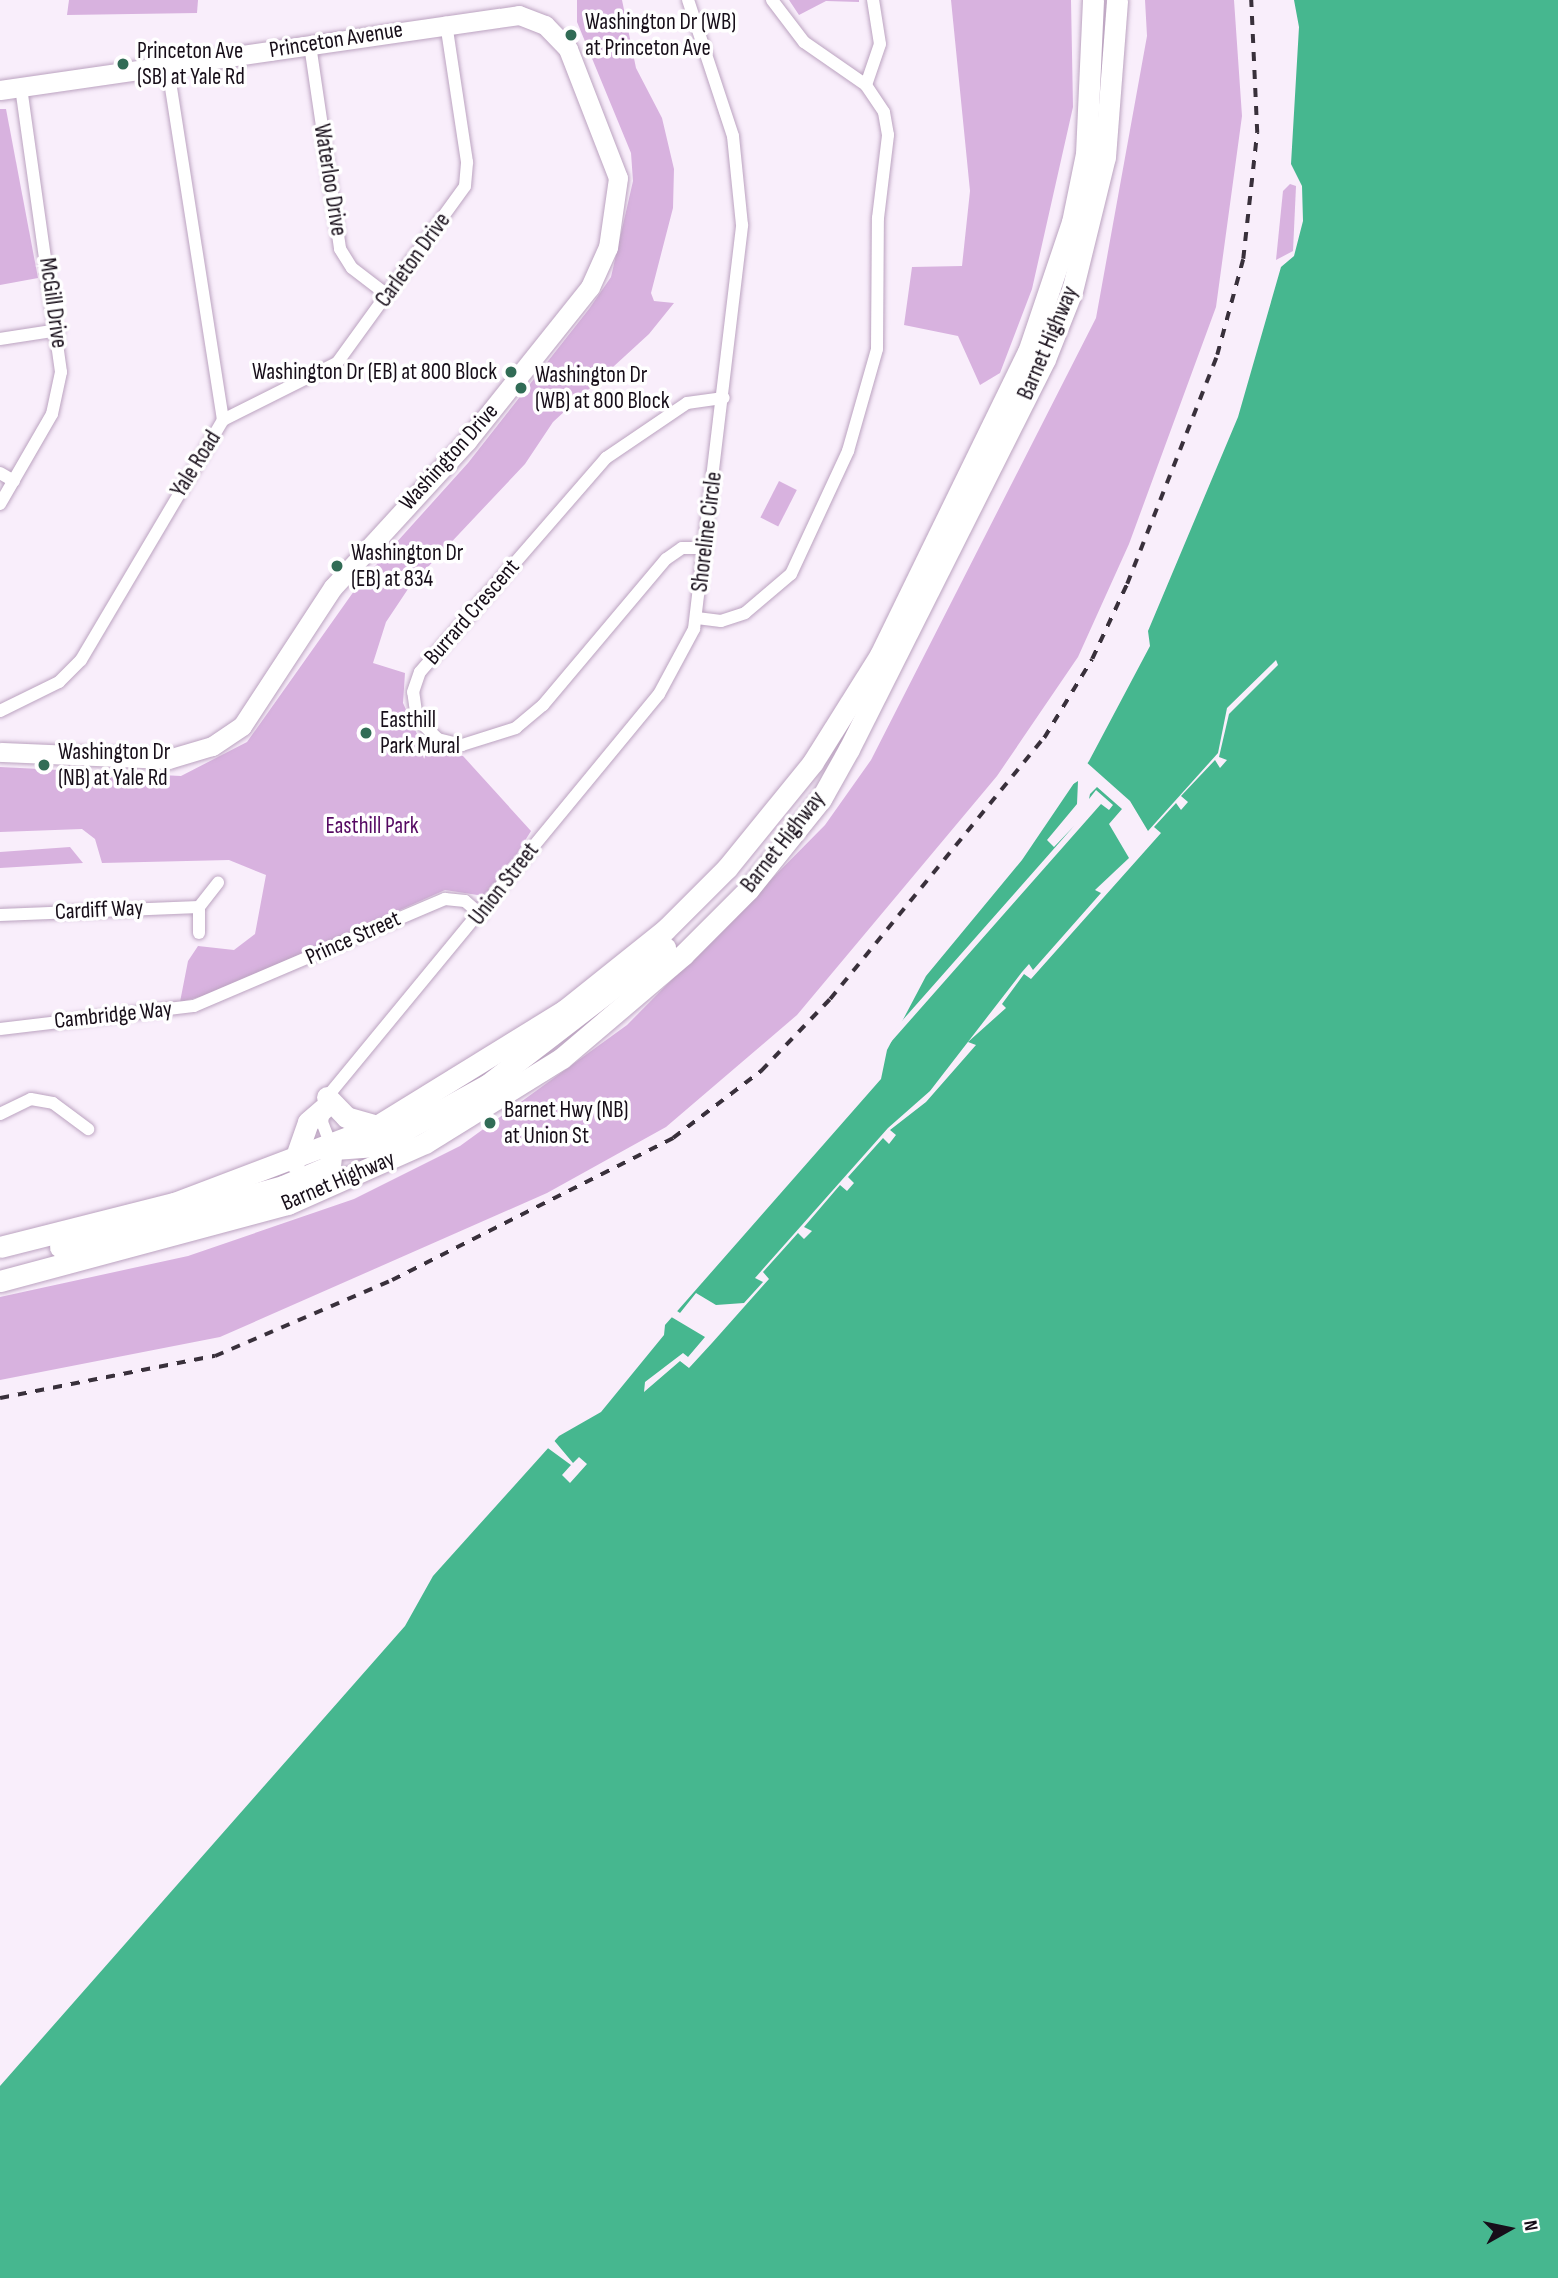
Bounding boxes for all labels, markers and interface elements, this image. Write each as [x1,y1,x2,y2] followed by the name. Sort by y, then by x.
[585,8,736,62] place label: Washington Dr (WB) at Princeton Ave
[267,16,405,64] street label: Princeton Avenue
[563,27,579,43] marker: Washington Dr (WB) at Princeton Ave
[137,37,245,91] place label: Princeton Ave (SB) at Yale Rd
[115,56,131,72] marker: Princeton Ave (SB) at Yale Rd
[308,122,352,238] street label: Waterloo Drive
[370,208,456,312] street label: Carleton Drive
[33,256,73,350] street label: McGill Drive
[1012,282,1084,404] street label: Barnet Highway
[252,358,497,386] place label: Washington Dr (EB) at 800 Block
[535,361,670,415] place label: Washington Dr (WB) at 800 Block
[503,364,519,380] marker: Washington Dr (EB) at 800 Block
[513,380,529,396] marker: Washington Dr (WB) at 800 Block
[394,398,504,516] street label: Washington Drive
[165,426,227,502] street label: Yale Road
[686,470,728,594] street label: Shoreline Circle
[351,539,463,593] place label: Washington Dr (EB) at 834
[419,553,525,671] street label: Burrard Crescent
[329,558,345,574] marker: Washington Dr (EB) at 834
[380,706,460,760] place label: Easthill Park Mural
[358,725,374,741] marker: Easthill Park Mural
[58,738,170,792] place label: Washington Dr (NB) at Yale Rd
[36,757,52,773] marker: Washington Dr (NB) at Yale Rd
[735,786,831,898] street label: Barnet Highway
[325,812,419,840] park label: Easthill Park
[463,837,545,931] street label: Union Street
[54,894,144,926] street label: Cardiff Way
[301,905,405,971] street label: Prince Street
[53,995,173,1035] street label: Cambridge Way
[504,1096,629,1150] place label: Barnet Hwy (NB) at Union St
[482,1115,498,1131] marker: Barnet Hwy (NB) at Union St
[277,1145,399,1217] street label: Barnet Highway
[1474,2194,1544,2264] north arrow
[1518,2219,1542,2232] text: N

